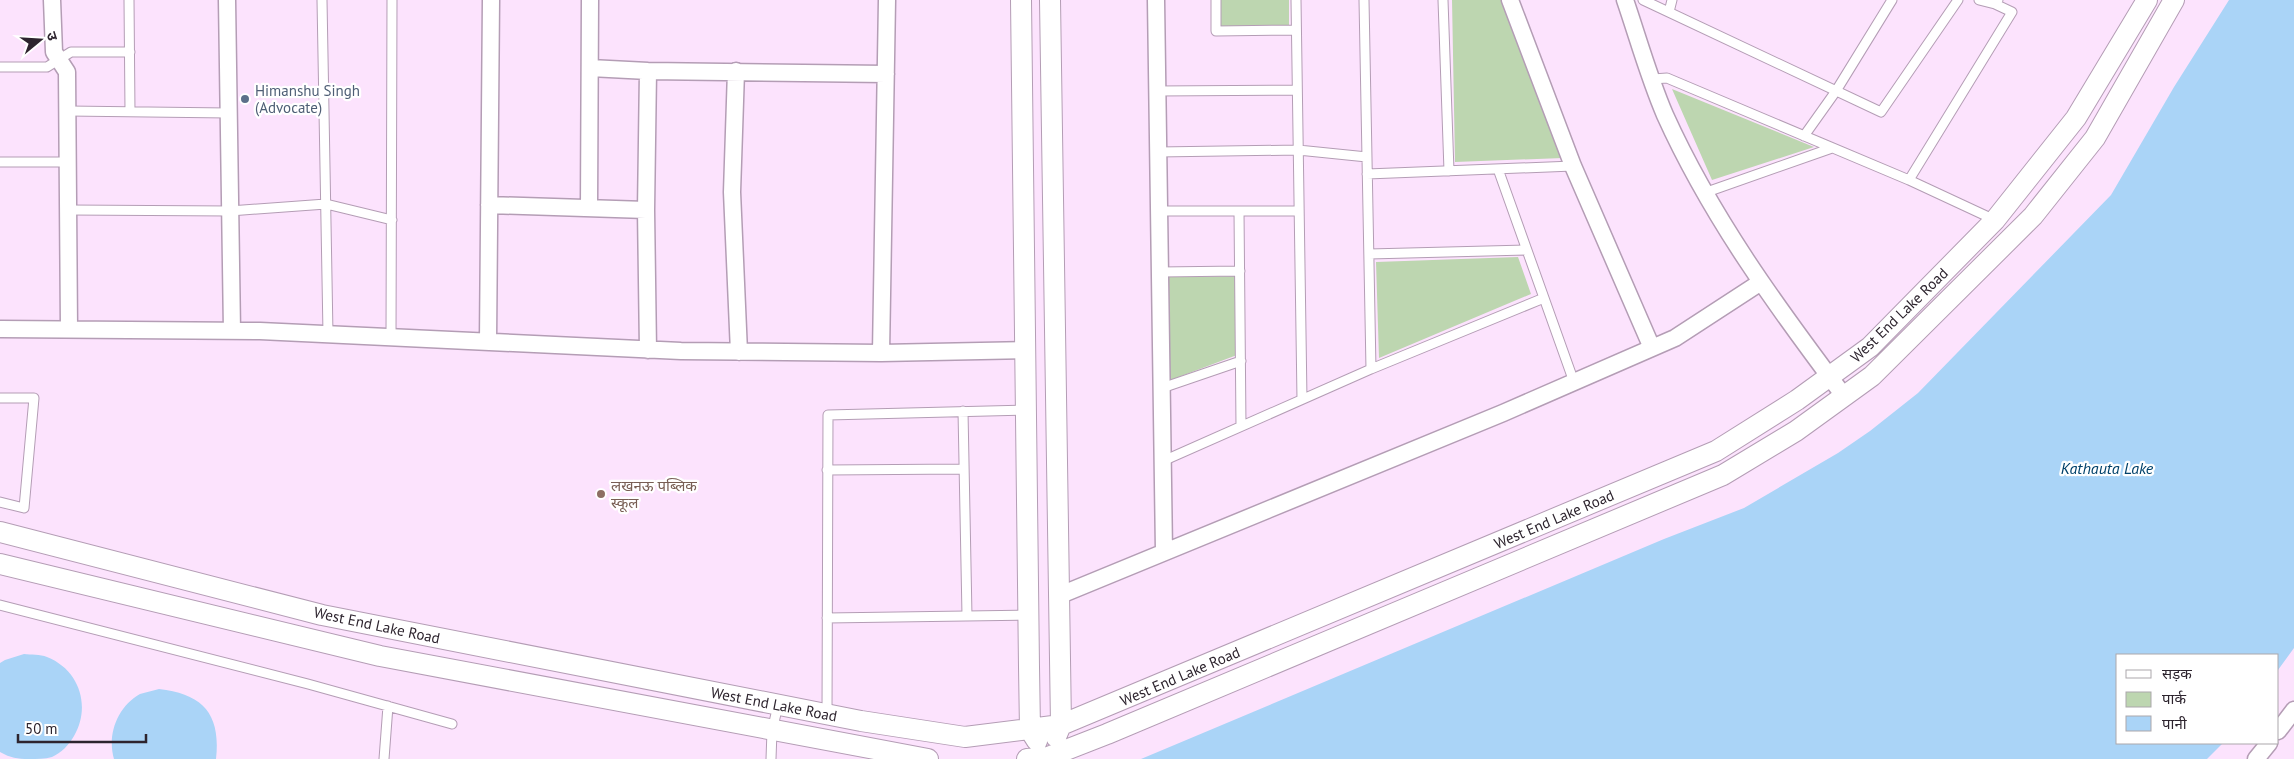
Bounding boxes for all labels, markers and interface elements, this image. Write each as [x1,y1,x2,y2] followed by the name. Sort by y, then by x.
[15,15,65,65] north arrow
[43,29,62,43] text: उ
[255,81,360,117] place label: Himanshu Singh (Advocate)
[239,93,251,105] marker: Himanshu Singh (Advocate)
[1846,264,1952,366] street label: West End Lake Road
[2061,458,2154,478] water label: Kathauta Lake
[611,476,697,513] place label: लखनऊ पब्लिक स्कूल
[1491,485,1617,553] street label: West End Lake Road
[595,488,607,500] marker: लखनऊ पब्लिक स्कूल
[312,602,442,648] street label: West End Lake Road
[1117,642,1243,710] street label: West End Lake Road
[2116,654,2279,744] legend
[2162,664,2192,683] text: सड़क
[709,682,839,726] street label: West End Lake Road
[2162,689,2186,708] text: पार्क
[18,712,145,744] scale bar
[2162,714,2188,733] text: पानी
[25,719,58,738] text: 50 m

